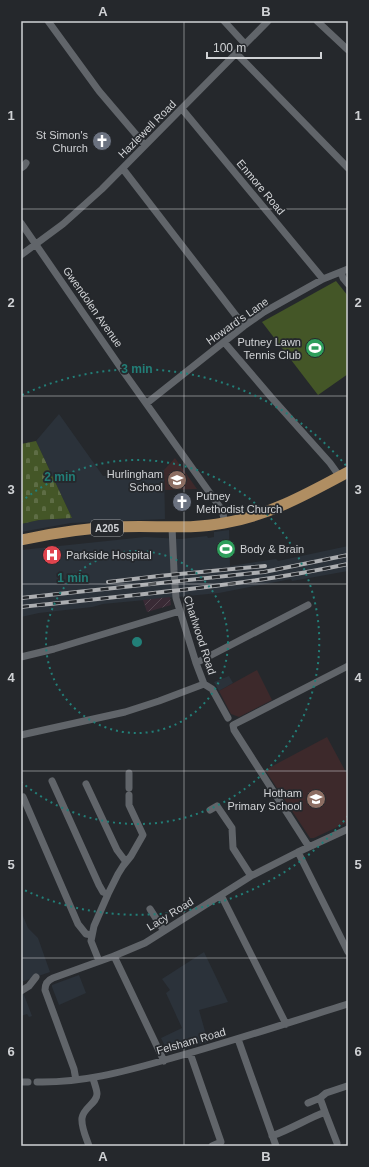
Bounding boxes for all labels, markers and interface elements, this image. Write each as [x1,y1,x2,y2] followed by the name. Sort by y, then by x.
[98,4,108,19] text: A
[261,4,271,19] text: B
[207,34,321,60] scale bar
[213,41,246,55] text: 100 m
[116,98,178,160] street label: Hazlewell Road
[7,108,15,123] text: 1
[354,108,362,123] text: 1
[36,129,88,154] place label: St Simon's Church
[91,130,113,152] church icon: St Simon's Church
[235,157,287,217] street label: Enmore Road
[61,265,125,349] street label: Gwendolen Avenue
[7,295,15,310] text: 2
[204,295,270,347] street label: Howard's Lane
[354,295,362,310] text: 2
[237,336,301,361] place label: Putney Lawn Tennis Club
[304,337,326,359] sports icon: Putney Lawn Tennis Club
[121,362,153,376] text: 3 min
[107,468,163,493] place label: Hurlingham School
[166,469,188,491] school or university icon: Hurlingham School
[44,470,76,484] text: 2 min
[7,482,15,497] text: 3
[354,482,362,497] text: 3
[196,490,282,515] place label: Putney Methodist Church
[171,491,193,513] church icon: Putney Methodist Church
[91,520,123,536] road number: A205
[215,538,237,560] sports icon: Body & Brain
[240,543,304,555] place label: Body & Brain
[41,544,63,566] hospital icon: Parkside Hospital
[66,549,152,561] place label: Parkside Hospital
[57,571,89,585] text: 1 min
[182,594,218,676] street label: Charlwood Road
[130,635,144,649] centre of rings
[7,670,15,685] text: 4
[354,670,362,685] text: 4
[227,787,302,812] place label: Hotham Primary School
[305,788,327,810] school or university icon: Hotham Primary School
[7,857,15,872] text: 5
[354,857,362,872] text: 5
[145,895,195,933] street label: Lacy Road
[155,1025,227,1057] street label: Felsham Road
[7,1044,15,1059] text: 6
[354,1044,362,1059] text: 6
[98,1149,108,1164] text: A
[261,1149,271,1164] text: B

